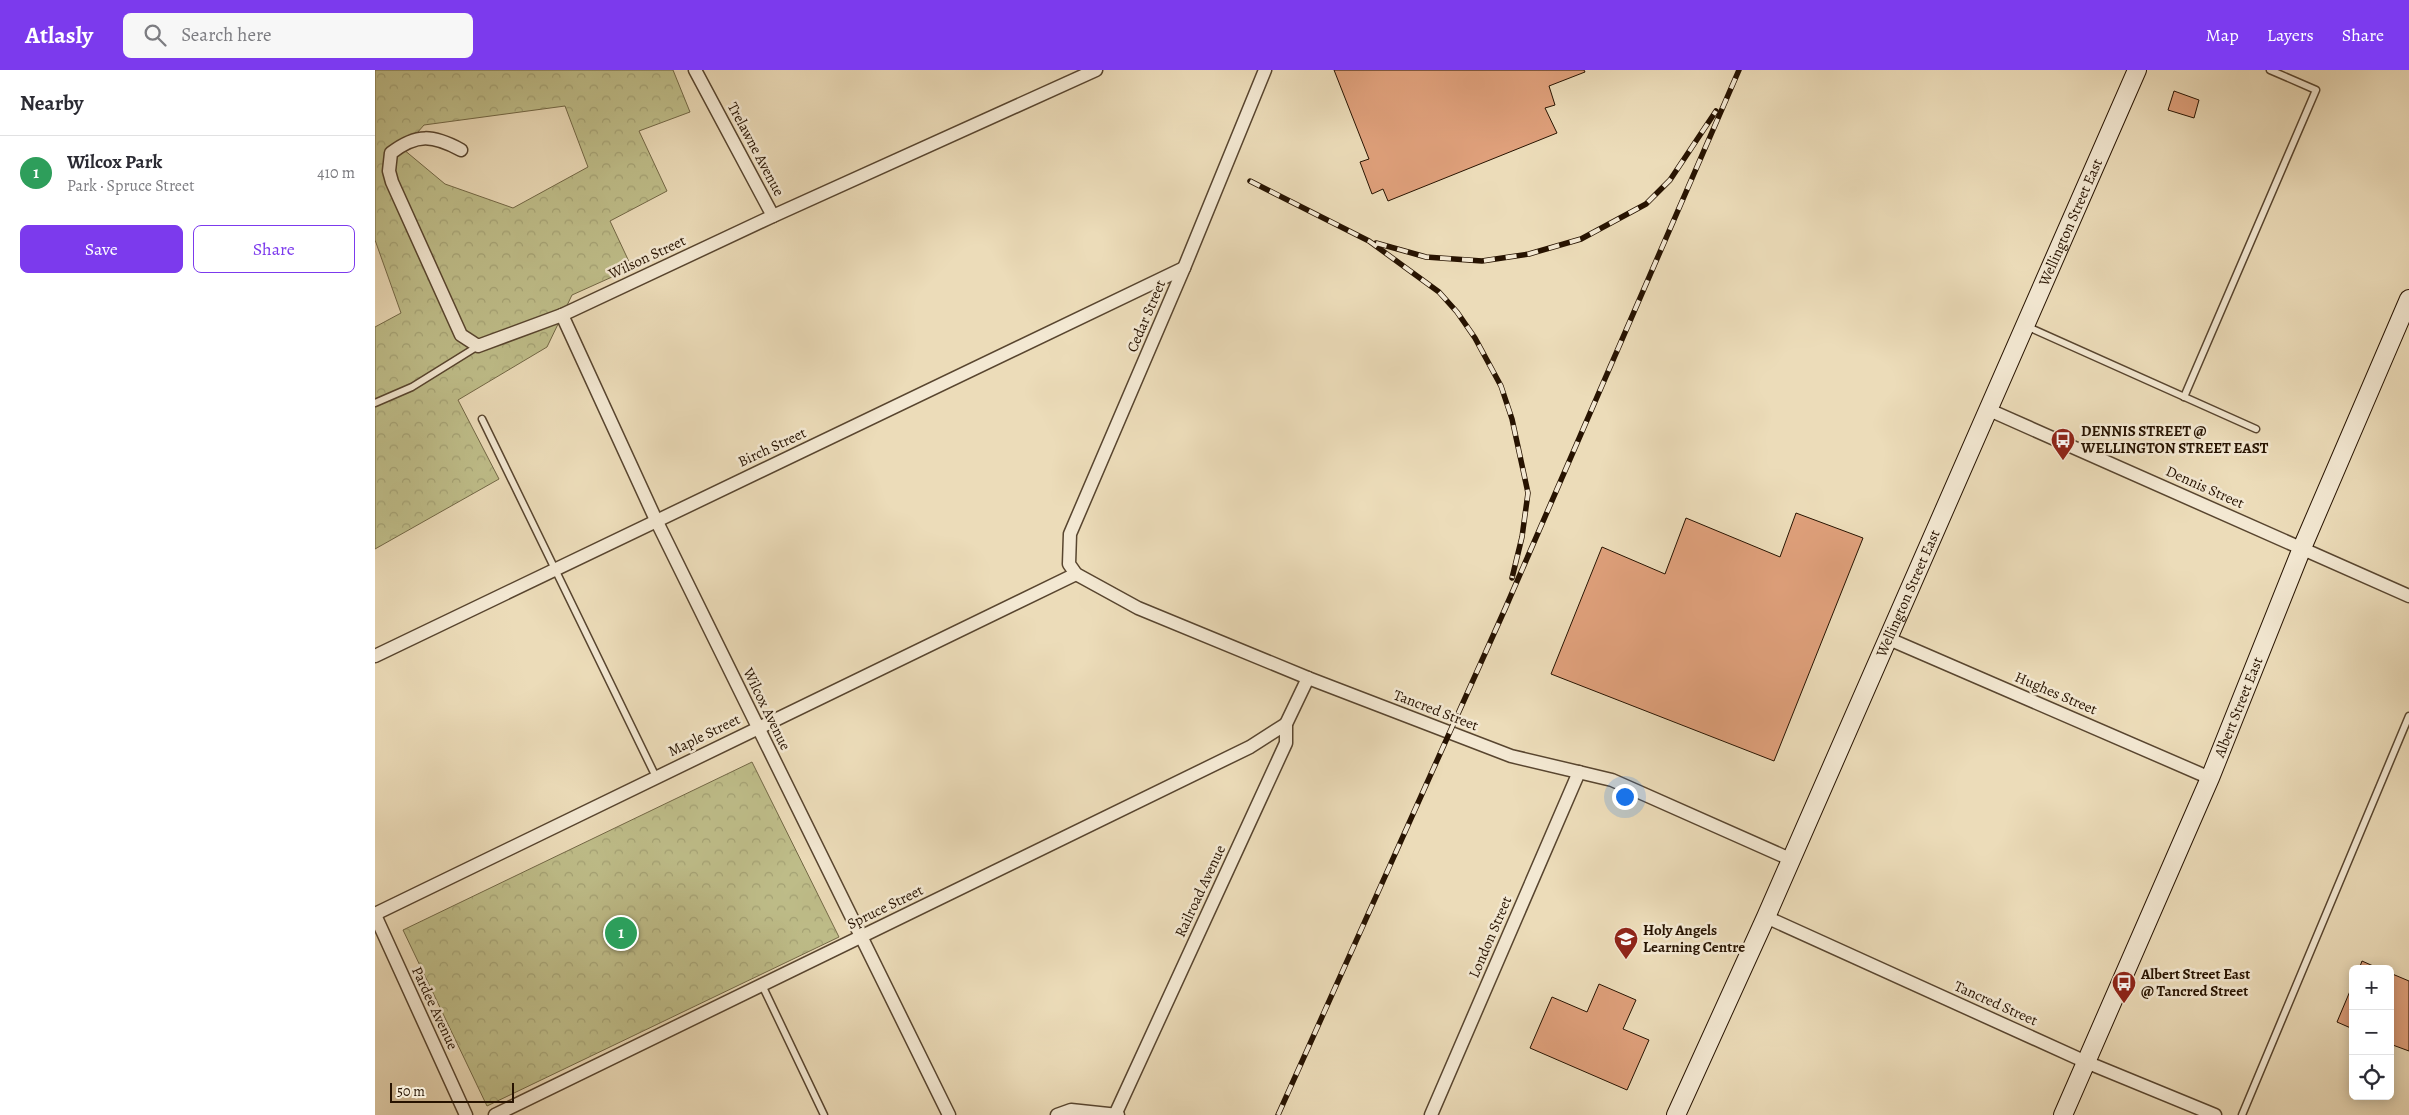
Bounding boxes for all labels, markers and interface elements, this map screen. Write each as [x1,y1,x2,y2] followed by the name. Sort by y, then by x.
[123,13,473,58] search box
[25,19,93,51] text: Atlasly
[141,21,169,49] icon: search
[181,22,272,48] text: Search here
[2206,23,2239,47] text: Map
[2267,23,2314,47] text: Layers
[2342,23,2384,47] text: Share
[20,89,83,117] text: Nearby
[723,99,789,200] street label: Trelawne Avenue
[67,149,162,175] text: Wilcox Park
[2033,155,2107,290] street label: Wellington Street East
[33,162,39,184] text: 1
[317,162,355,184] text: 410 m
[67,175,194,197] text: Park · Spruce Street
[20,225,183,273] button: Save
[193,225,355,273] button: Share
[604,230,689,284] street label: Wilson Street
[1122,277,1170,355] street label: Cedar Street
[2080,421,2269,458] place label: DENNIS STREET @ WELLINGTON STREET EAST
[735,423,809,471] street label: Birch Street
[2050,427,2076,461] bus stop icon: DENNIS STREET @ WELLINGTON STREET EAST
[2163,461,2247,513] street label: Dennis Street
[1871,526,1945,661] street label: Wellington Street East
[2209,654,2267,761] street label: Albert Street East
[738,664,796,754] street label: Wilcox Avenue
[2012,667,2100,719] street label: Hughes Street
[1391,685,1481,735] street label: Tancred Street
[665,709,743,761] street label: Maple Street
[1612,784,1638,810] your location
[1170,841,1230,940] street label: Railroad Avenue
[844,880,926,934] street label: Spruce Street
[1464,893,1516,981] street label: London Street
[605,914,637,952] pin: 1
[1643,920,1745,957] place label: Holy Angels Learning Centre
[1613,926,1639,960] school or university icon: Holy Angels Learning Centre
[407,963,463,1053] street label: Pardee Avenue
[2140,964,2250,1001] place label: Albert Street East @ Tancred Street
[2349,965,2394,1100] map controls
[2349,965,2394,1010] button: +
[2111,970,2137,1004] bus stop icon: Albert Street East @ Tancred Street
[1951,976,2041,1030] street label: Tancred Street
[2349,1010,2394,1055] button: −
[2349,1055,2394,1100] button: locate
[390,1080,514,1103] scale bar
[397,1082,425,1101] text: 50 m

